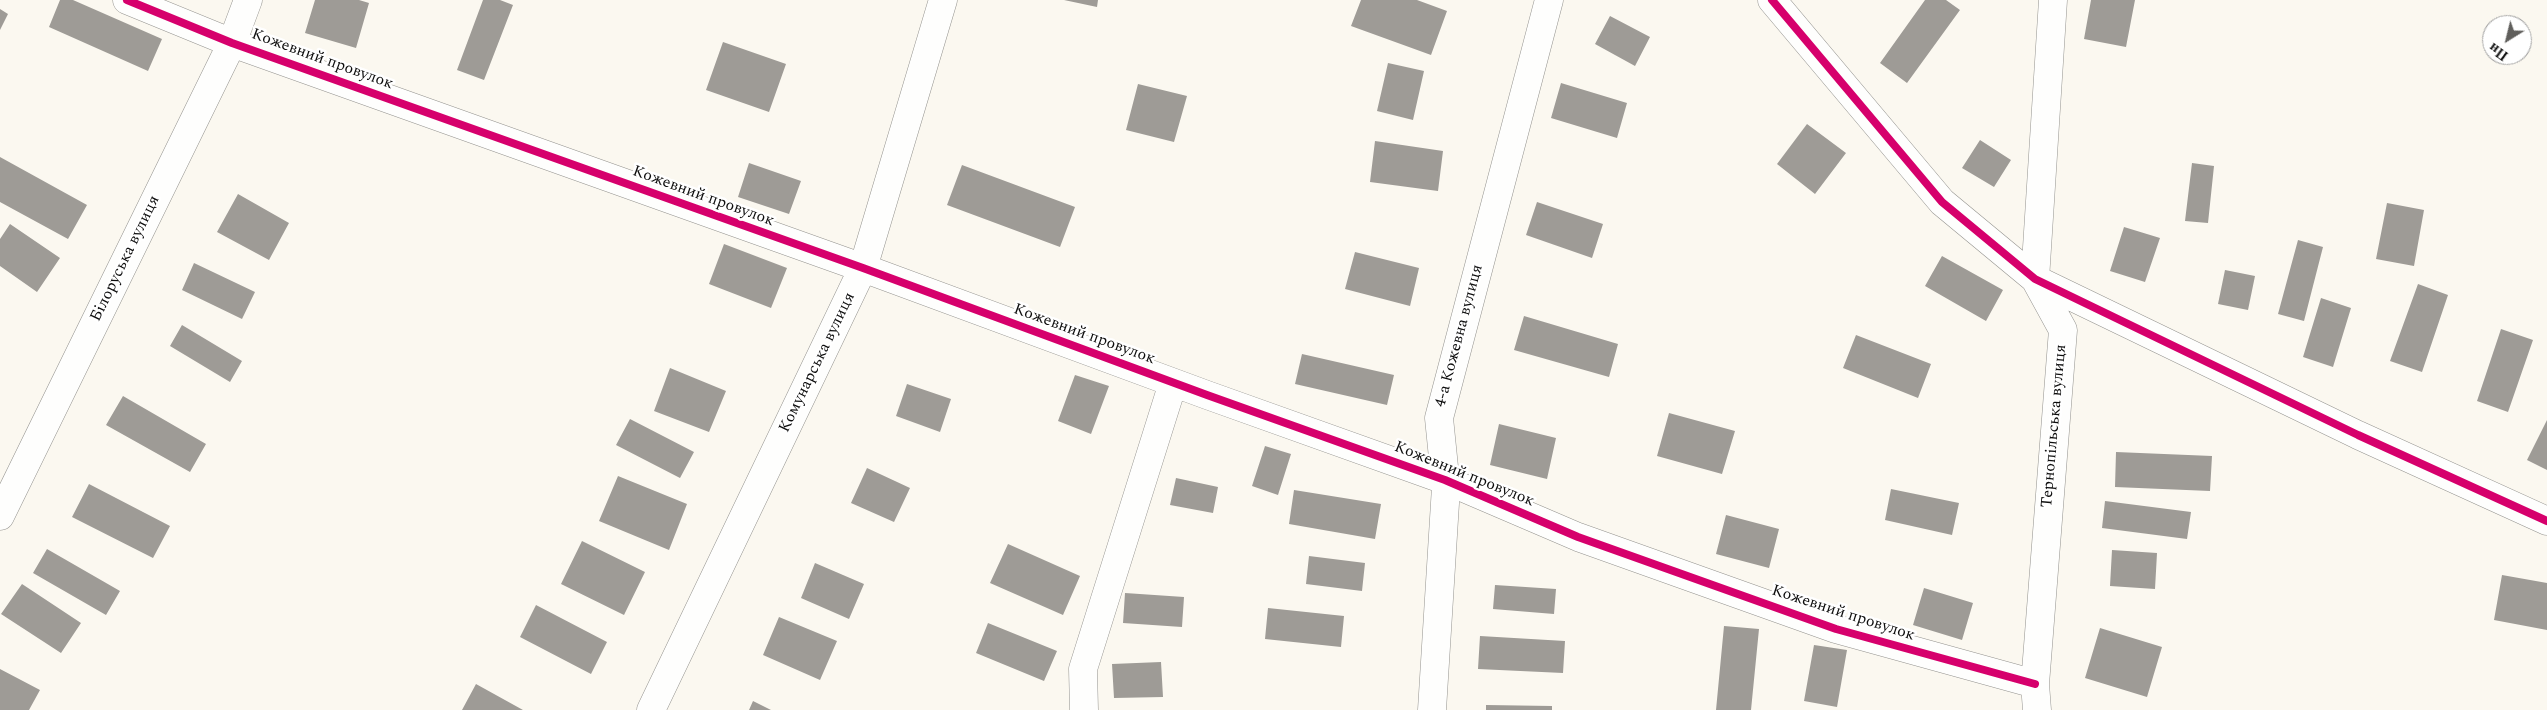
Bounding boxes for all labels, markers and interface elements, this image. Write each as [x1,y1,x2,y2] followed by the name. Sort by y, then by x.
[2482,15,2532,65] north arrow
[249,25,395,95] street label: Кожевний провулок
[2484,37,2513,66] text: Пн
[630,162,776,232] street label: Кожевний провулок
[87,193,165,325] street label: Білоруська вулиця
[1432,263,1488,409] street label: 4-а Кожевна вулиця
[776,290,860,436] street label: Комунарська вулиця
[1011,300,1157,370] street label: Кожевний провулок
[2038,344,2072,508] street label: Тернопільська вулиця
[1391,438,1537,512] street label: Кожевний провулок
[1769,582,1917,646] street label: Кожевний провулок

